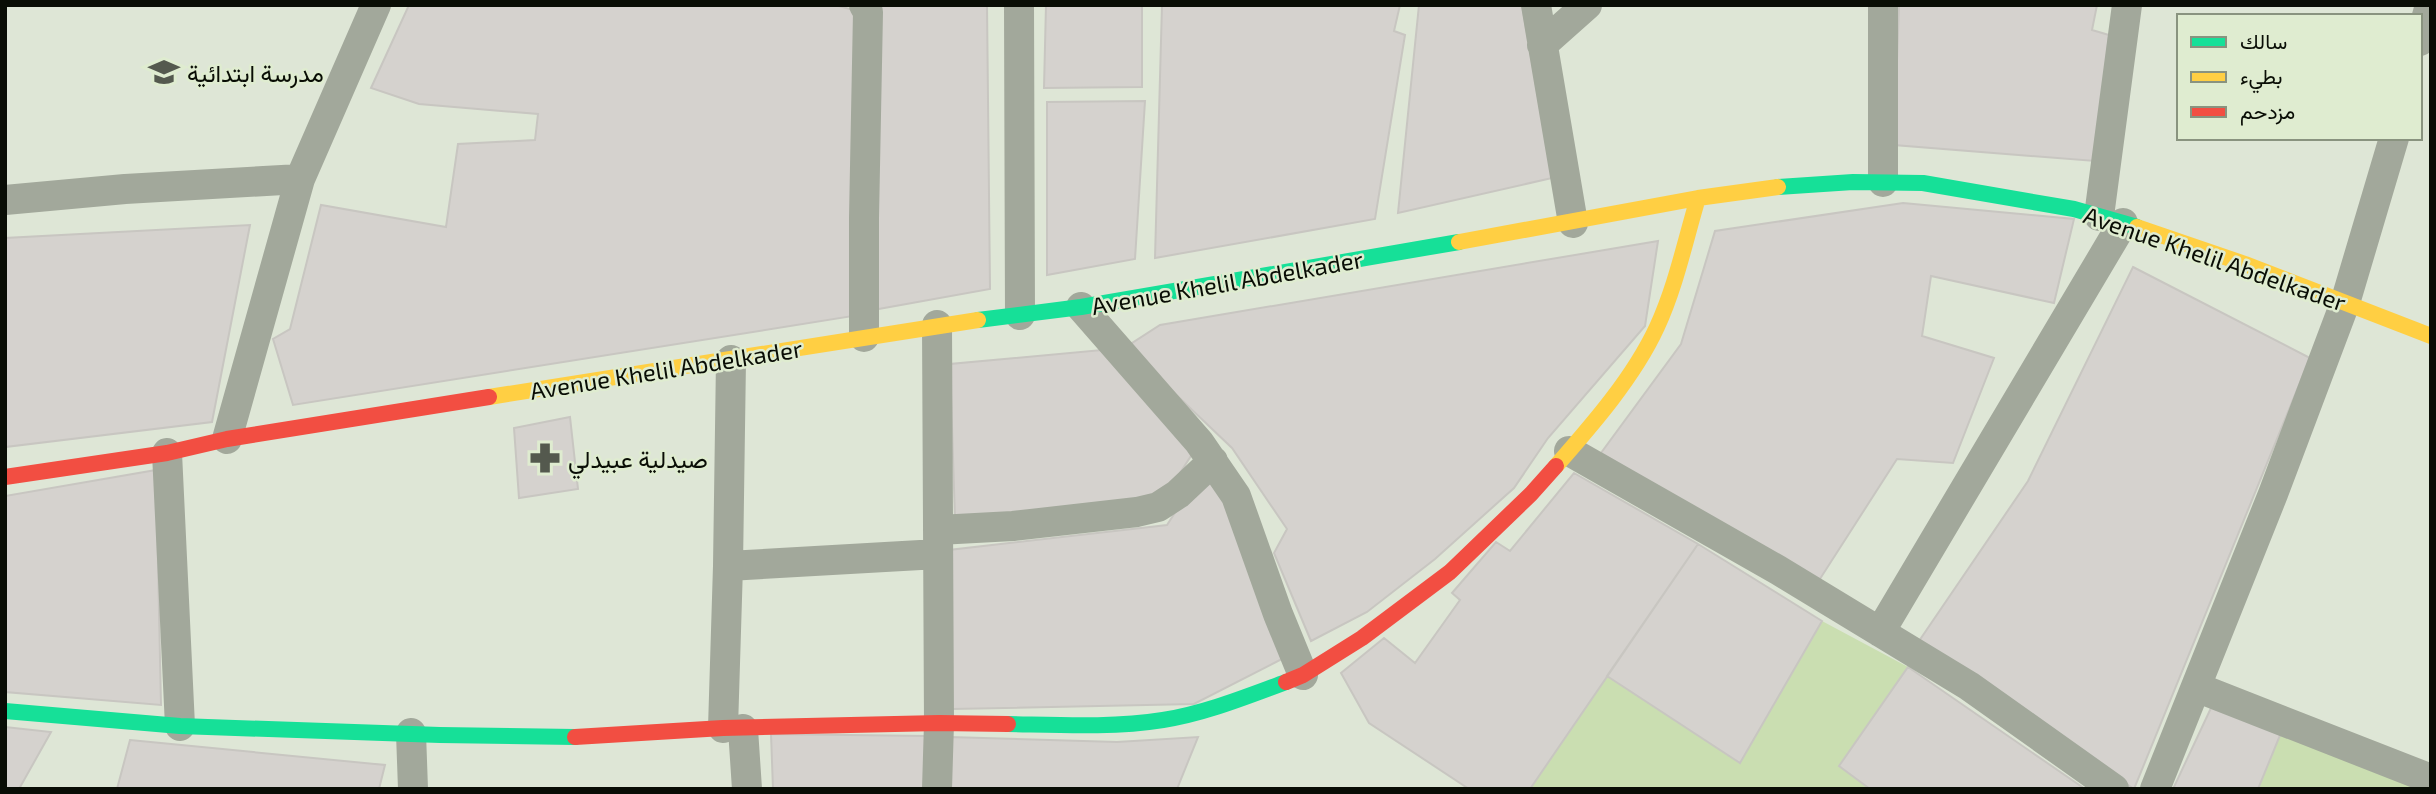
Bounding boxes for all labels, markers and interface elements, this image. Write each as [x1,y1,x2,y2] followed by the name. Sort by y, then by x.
[2177,14,2422,140] legend
[2240,28,2287,53] text: سالك
[147,55,181,89] school or university icon: مدرسة ابتدائية
[187,58,324,89] place label: مدرسة ابتدائية
[2240,63,2283,94] text: بطيء
[2240,98,2295,126] text: مزدحم
[2080,199,2350,317] street label: Avenue Khelil Abdelkader
[1089,244,1365,320] street label: Avenue Khelil Abdelkader
[528,333,805,405] street label: Avenue Khelil Abdelkader
[528,441,562,475] pharmacy icon: صيدلية عبيدلي
[568,444,708,479] place label: صيدلية عبيدلي

